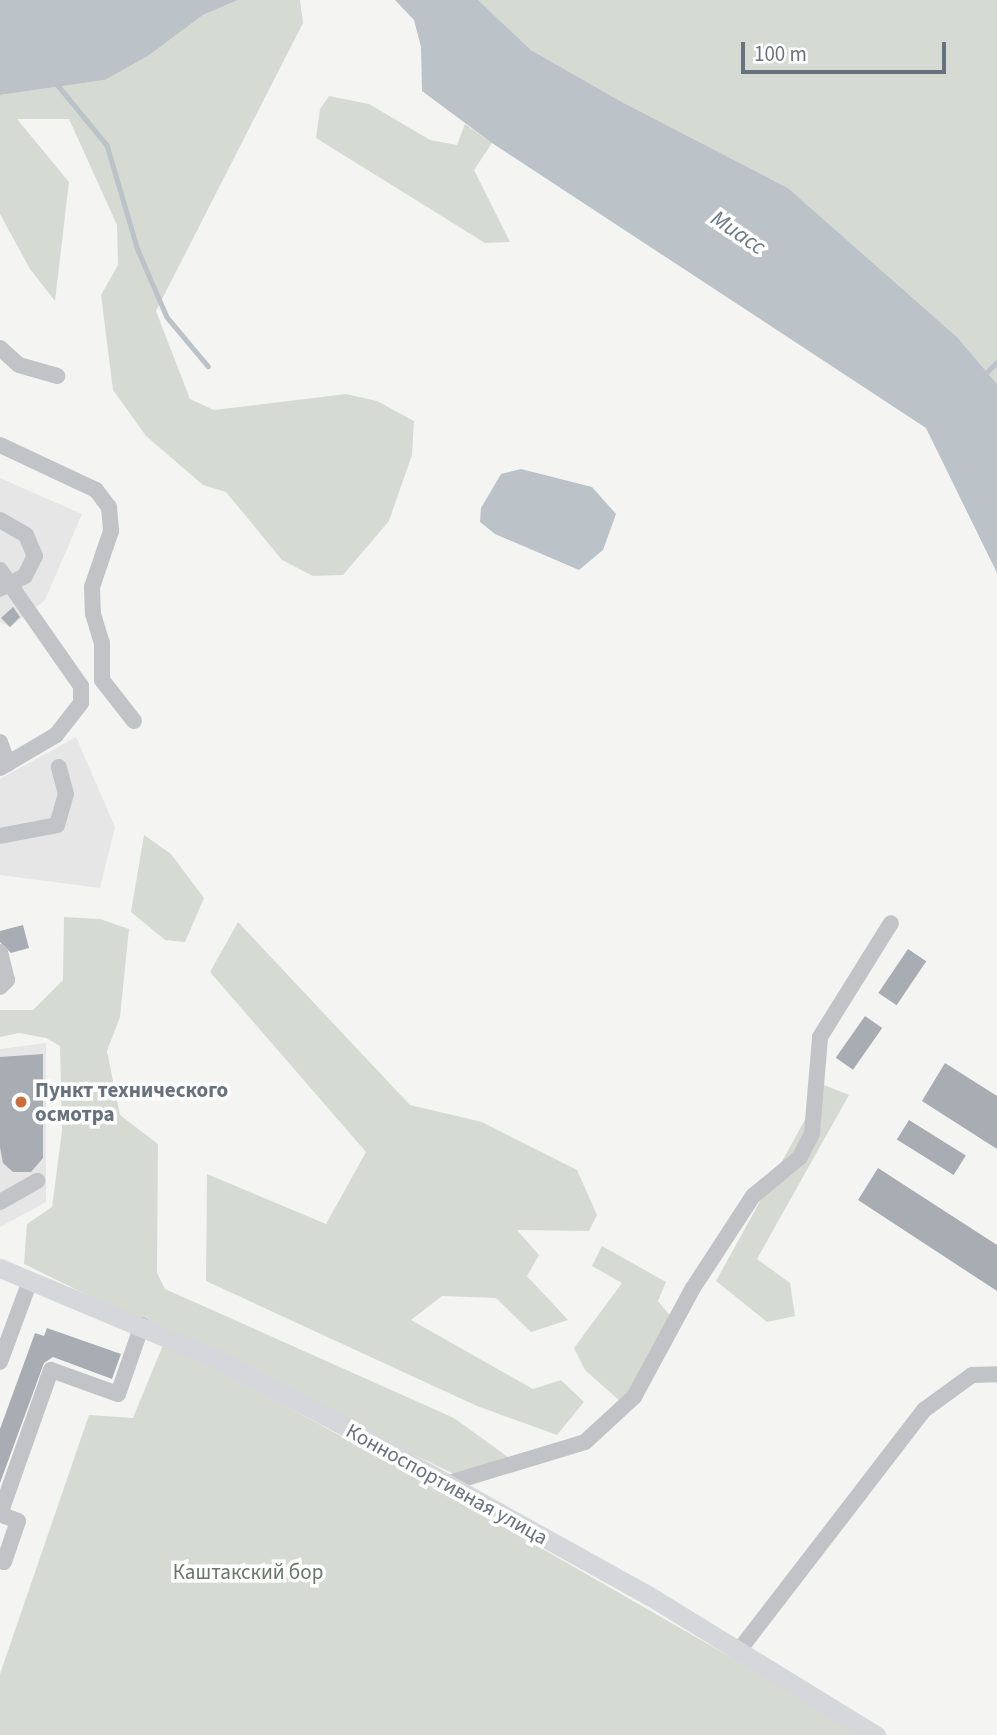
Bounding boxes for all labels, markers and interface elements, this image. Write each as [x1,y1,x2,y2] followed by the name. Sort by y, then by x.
[745,28,950,72] scale bar
[754,39,807,69] text: 100 m
[705,205,771,261] water label: Миасс
[35,1077,228,1127] place label: Пункт технического осмотра
[13,1094,29,1110] marker: Пункт технического осмотра
[342,1418,552,1550] street label: Конноспортивная улица
[173,1559,323,1585] park label: Каштакский бор

